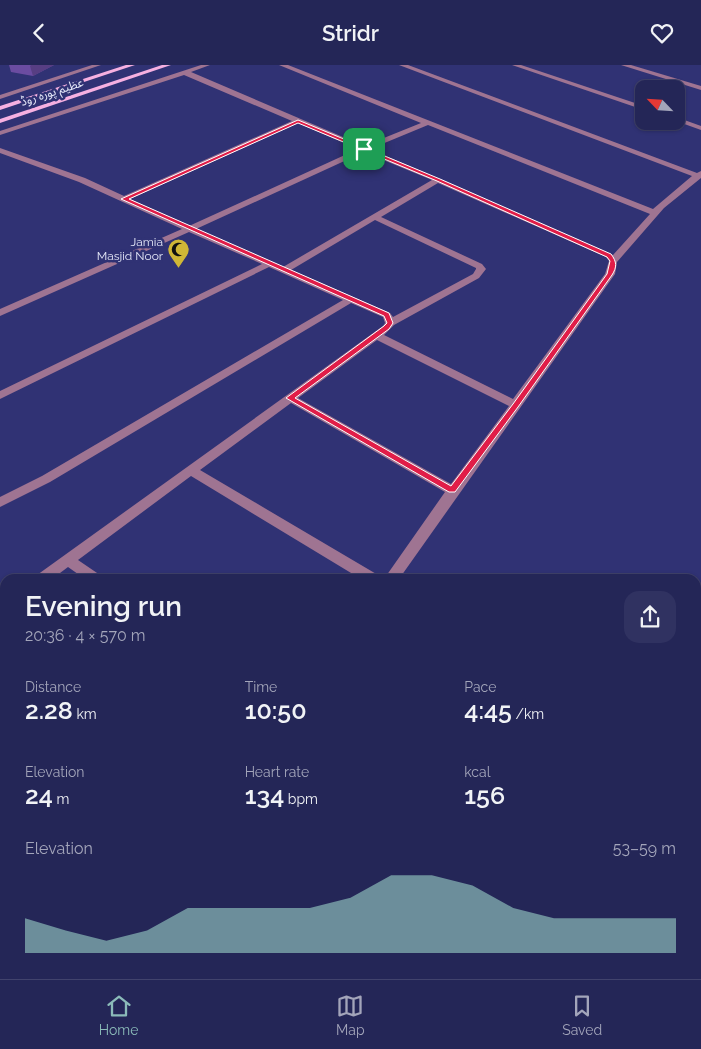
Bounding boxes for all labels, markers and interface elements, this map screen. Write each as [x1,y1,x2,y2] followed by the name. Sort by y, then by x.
[25,19,53,47] icon: back
[648,19,676,47] icon: heart
[322,20,379,46] text: Stridr
[19,75,86,111] street label: عظیم پورہ روڈ
[635,80,685,130] north arrow
[635,80,685,130] map controls
[343,128,385,170] pin
[350,135,378,163] icon: arrive
[97,235,164,263] place label: Jamia Masjid Noor
[167,237,191,268] mosque icon: Jamia Masjid Noor
[25,590,182,623] text: Evening run
[624,591,676,643] button: share
[25,626,145,645] text: 20:36 · 4 × 570 m
[25,679,81,695] text: Distance
[245,679,277,695] text: Time
[464,679,496,695] text: Pace
[25,695,73,725] text: 2.28
[245,695,306,725] text: 10:50
[464,695,512,725] text: 4:45
[73,706,97,722] text: km
[512,706,544,722] text: /km
[25,764,84,780] text: Elevation
[245,764,309,780] text: Heart rate
[464,764,491,780] text: kcal
[25,780,53,810] text: 24
[245,780,284,810] text: 134
[464,780,505,810] text: 156
[53,791,69,807] text: m
[284,791,318,807] text: bpm
[25,839,93,858] text: Elevation
[613,839,676,858] text: 53–59 m
[99,992,138,1038] tab: Home
[336,992,365,1038] tab: Map
[562,992,602,1038] tab: Saved

